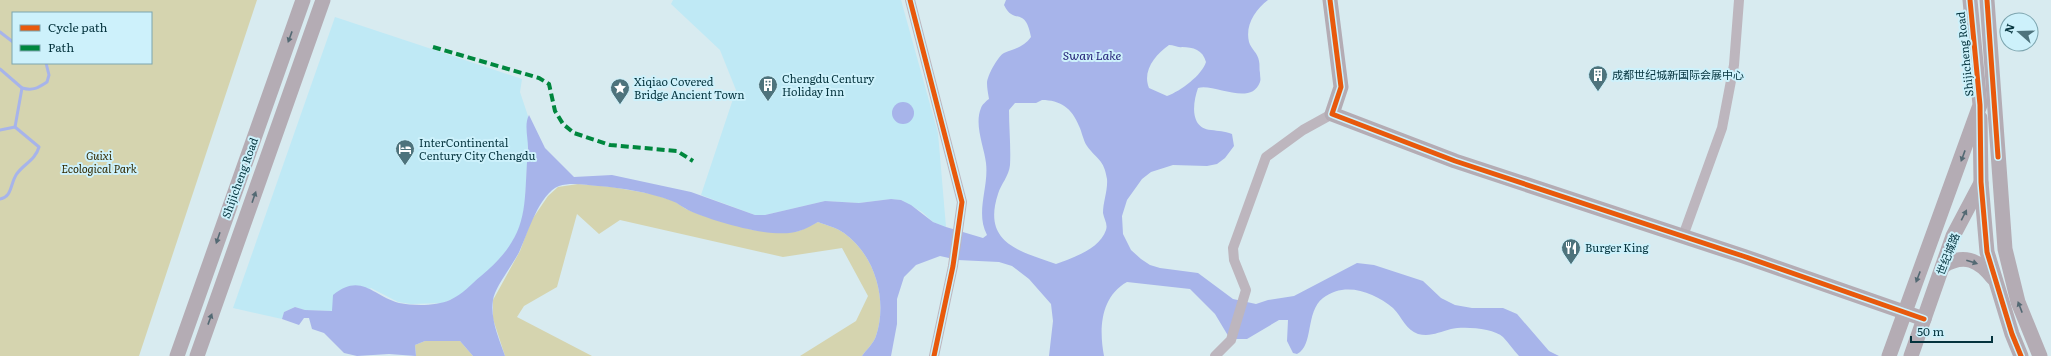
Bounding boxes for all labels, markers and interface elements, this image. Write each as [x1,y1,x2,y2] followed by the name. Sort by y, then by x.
[1952,11,1976,97] street label: Shijicheng Road
[12,12,152,64] legend
[1999,12,2039,52] north arrow
[48,18,108,36] text: Cycle path
[2000,21,2018,35] text: N
[287,31,293,43] one-way arrow
[48,38,74,56] text: Path
[1063,46,1122,64] water label: Swan Lake
[1587,64,1609,92] building icon: 成都世纪城新国际会展中心
[1612,66,1744,82] place label: 成都世纪城新国际会展中心
[782,70,875,99] place label: Chengdu Century Holiday Inn
[634,73,745,102] place label: Xiqiao Covered Bridge Ancient Town
[757,74,779,102] building icon: Chengdu Century Holiday Inn
[609,77,631,105] place icon: Xiqiao Covered Bridge Ancient Town
[419,134,535,163] place label: InterContinental Century City Chengdu
[217,135,261,220] street label: Shijicheng Road
[394,138,416,166] hotel icon: InterContinental Century City Chengdu
[61,147,137,176] park label: Guixi Ecological Park
[1960,150,1966,162] one-way arrow
[251,190,257,202] one-way arrow
[1961,209,1967,221] one-way arrow
[1932,230,1962,277] street label: 世纪城路
[215,233,221,245] one-way arrow
[1560,237,1582,265] restaurant icon: Burger King
[1585,239,1650,255] place label: Burger King
[1966,259,1978,265] one-way arrow
[1914,272,1920,284] one-way arrow
[2017,300,2023,312] one-way arrow
[207,313,213,325] one-way arrow
[1911,318,1992,344] scale bar
[1917,322,1944,340] text: 50 m

